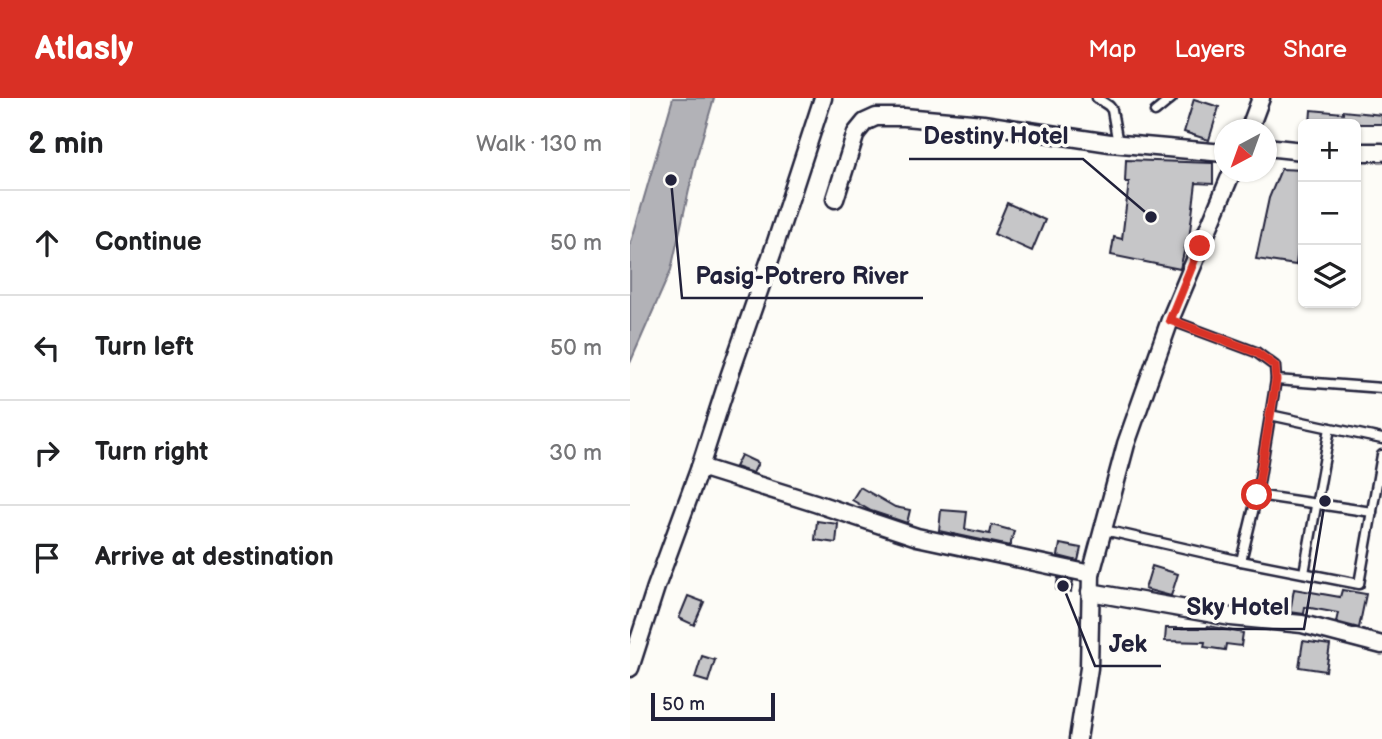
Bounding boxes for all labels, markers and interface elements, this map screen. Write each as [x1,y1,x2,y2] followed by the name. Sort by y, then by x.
[35,29,133,69] text: Atlasly
[1088,35,1136,64] text: Map
[1174,35,1245,64] text: Layers
[1283,35,1347,64] text: Share
[909,114,1083,159] callout: Destiny Hotel
[1214,119,1277,182] north arrow
[1298,119,1361,308] map controls
[1298,119,1361,182] button: +
[923,122,1069,151] text: Destiny Hotel
[28,126,104,162] text: 2 min
[476,130,602,158] text: Walk · 130 m
[1298,182,1361,245] button: −
[28,224,66,262] icon: ahead
[95,227,202,258] text: Continue
[550,229,602,257] text: 50 m
[1184,230,1215,261] route end
[1298,245,1361,308] button: layers
[682,253,923,298] callout: Pasig-Potrero River
[695,262,909,291] text: Pasig-Potrero River
[28,329,66,367] icon: left
[95,332,194,363] text: Turn left
[550,334,602,362] text: 50 m
[28,434,66,472] icon: right
[95,437,208,468] text: Turn right
[549,439,602,467] text: 30 m
[1241,479,1272,510] route start
[28,539,66,577] icon: arrive
[95,542,334,573] text: Arrive at destination
[1173,584,1304,629] callout: Sky Hotel
[1187,593,1289,622] text: Sky Hotel
[1095,621,1161,666] callout: Jek
[1109,630,1148,659] text: Jek
[651,690,775,722] scale bar
[662,693,705,716] text: 50 m

